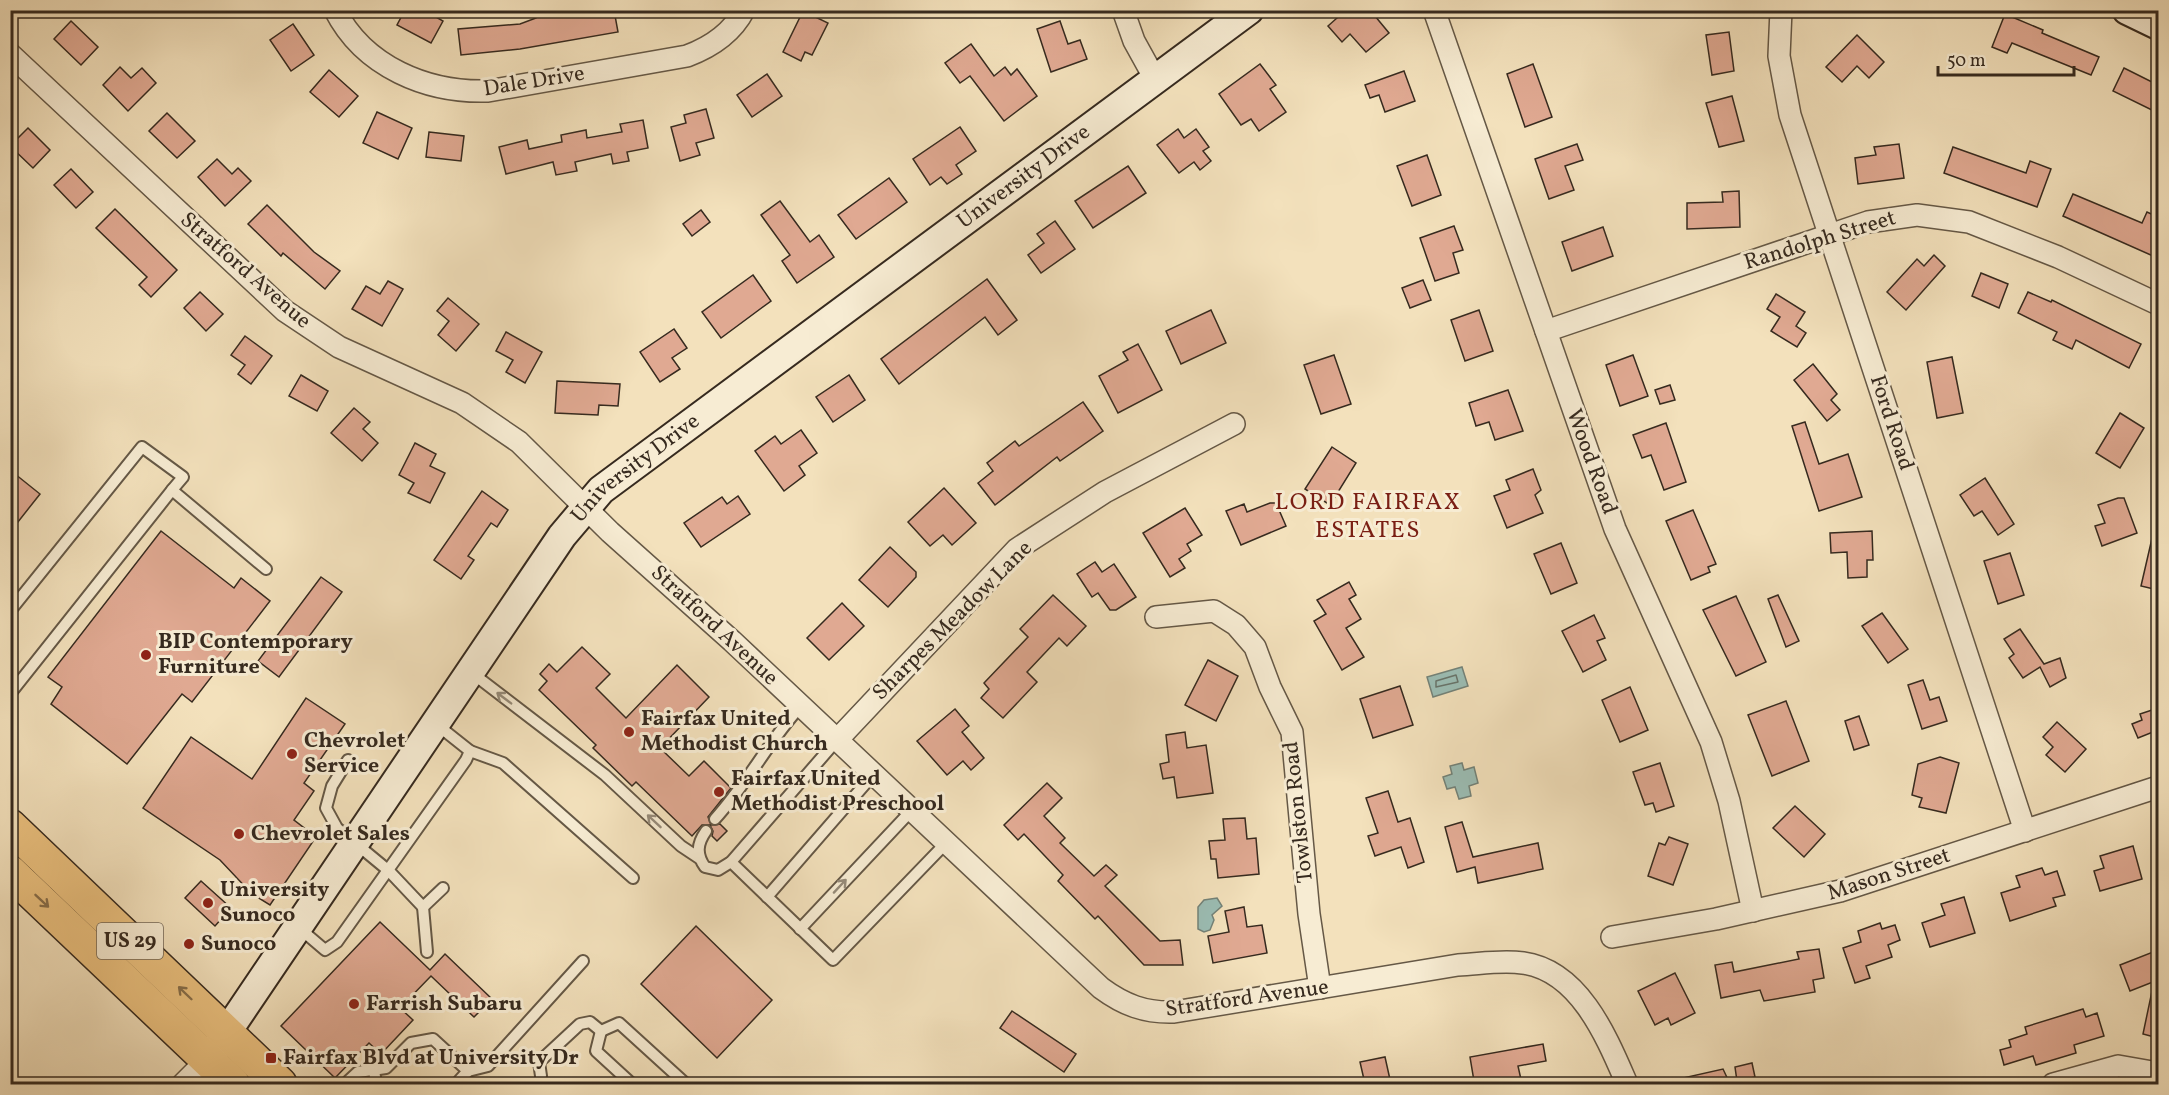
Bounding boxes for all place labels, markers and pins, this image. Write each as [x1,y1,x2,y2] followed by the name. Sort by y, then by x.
[158,627,353,683] place label: BIP Contemporary Furniture
[139,648,153,662] marker: BIP Contemporary Furniture
[641,704,828,760] place label: Fairfax United Methodist Church
[622,725,636,739] marker: Fairfax United Methodist Church
[304,726,405,782] place label: Chevrolet Service
[285,747,299,761] marker: Chevrolet Service
[731,764,944,820] place label: Fairfax United Methodist Preschool
[712,785,726,799] marker: Fairfax United Methodist Preschool
[251,819,410,850] place label: Chevrolet Sales
[232,827,246,841] marker: Chevrolet Sales
[220,875,330,931] place label: University Sunoco
[201,896,215,910] marker: University Sunoco
[201,929,276,960] place label: Sunoco
[182,937,196,951] marker: Sunoco
[366,989,522,1020] place label: Farrish Subaru
[347,997,361,1011] marker: Farrish Subaru
[283,1043,579,1074] place label: Fairfax Blvd at University Dr
[264,1051,278,1065] marker: Fairfax Blvd at University Dr

